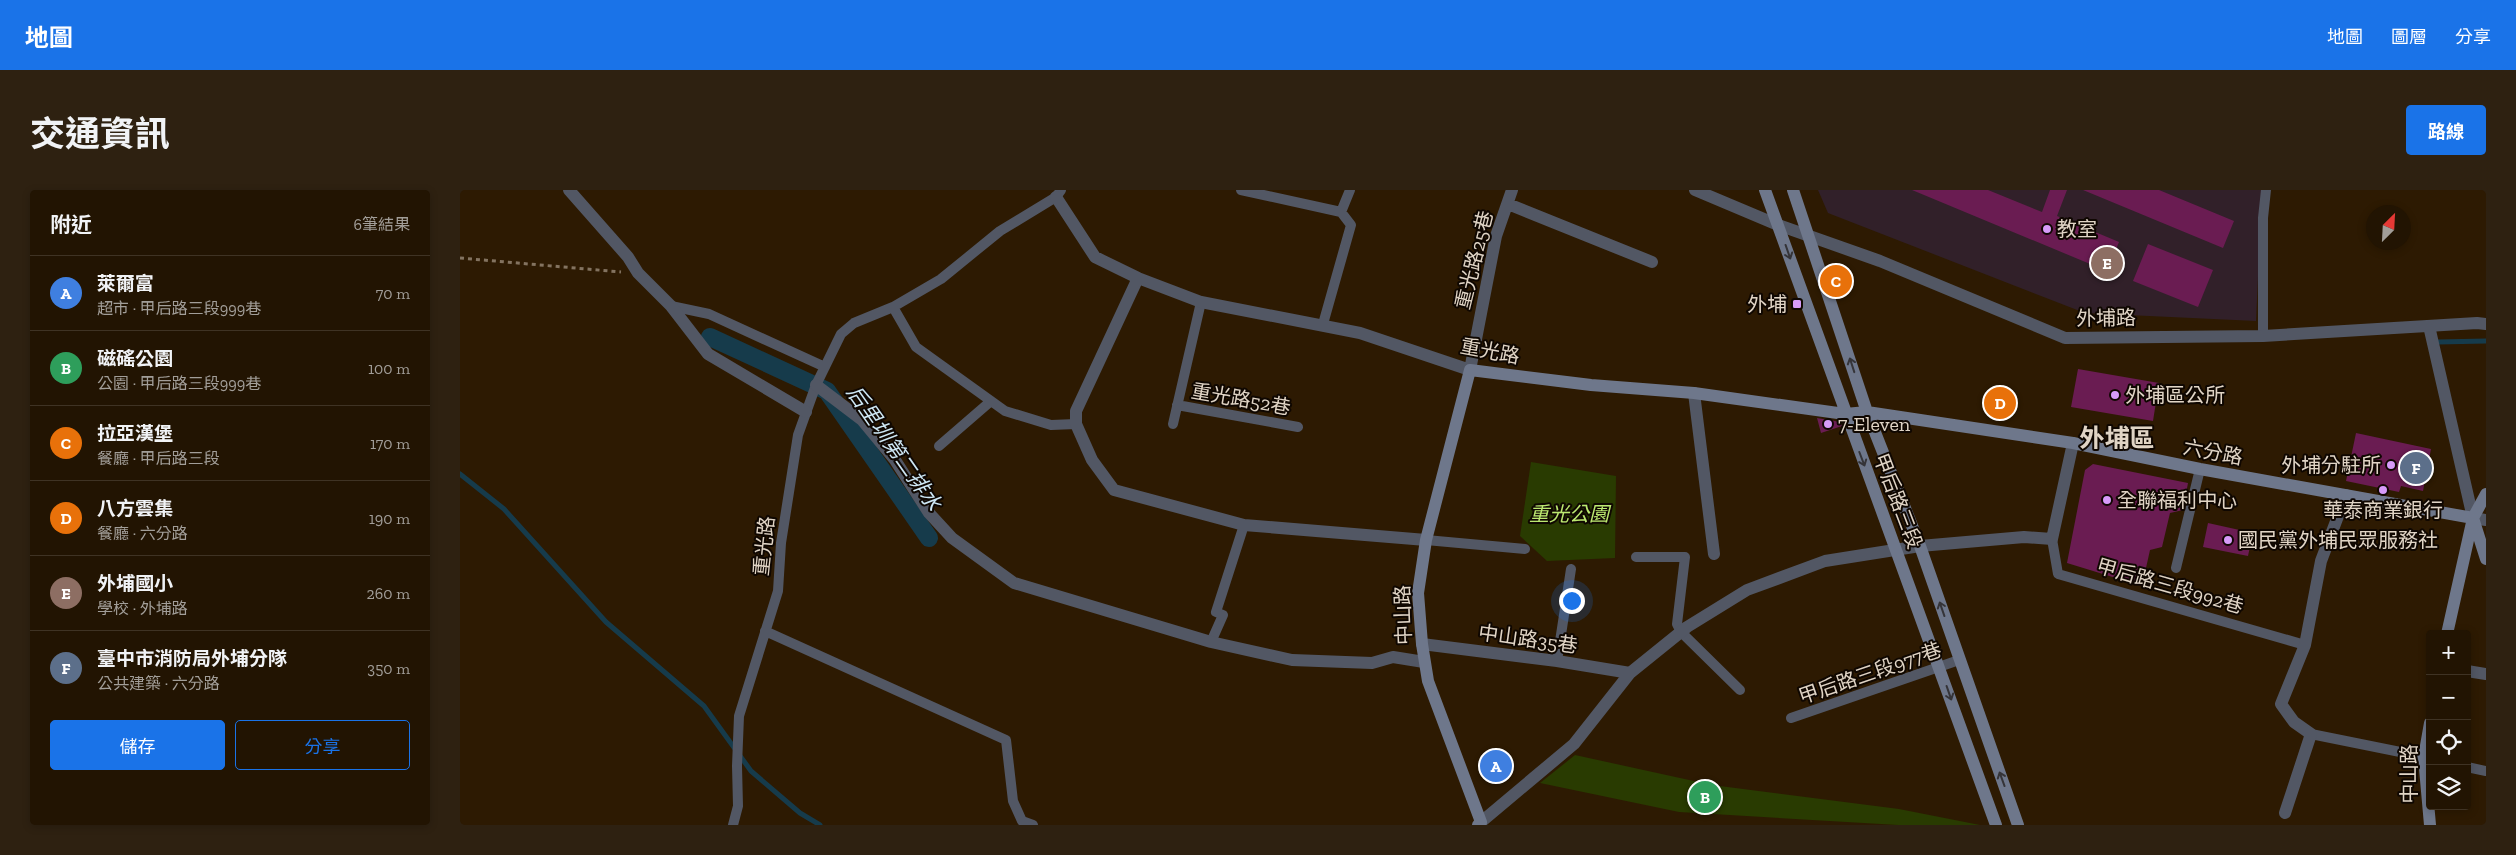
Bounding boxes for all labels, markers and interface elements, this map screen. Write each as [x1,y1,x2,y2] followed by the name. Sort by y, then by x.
[25,23,73,52] text: 地圖
[2327,26,2363,48] text: 地圖
[2391,26,2427,48] text: 圖層
[2455,26,2491,48] text: 分享
[2406,105,2486,155] button: 路線
[30,113,170,155] text: 交通資訊
[2366,205,2411,250] north arrow
[1450,208,1498,312] street label: 重光路25巷
[50,212,92,237] text: 附近
[354,215,410,234] text: 6筆結果
[2057,217,2097,241] place label: 教室
[2041,223,2053,235] marker: 教室
[1784,244,1793,260] one-way arrow
[2091,244,2123,282] pin: E
[1820,262,1852,300] pin: C
[97,272,154,295] text: 萊爾富
[61,284,72,303] text: A
[376,284,410,303] text: 70 m
[1747,292,1787,316] place label: 外埔
[1791,298,1803,310] marker: 外埔
[97,299,261,318] text: 超市 · 甲后路三段999巷
[2076,305,2136,331] street label: 外埔路
[1458,333,1522,369] street label: 重光路
[97,347,173,370] text: 磁磘公園
[1847,358,1857,374] one-way arrow
[61,359,71,378] text: B
[368,359,410,378] text: 100 m
[97,374,261,393] text: 公園 · 甲后路三段999巷
[1189,378,1293,420] street label: 重光路52巷
[842,380,947,516] water label: 后里圳第二排水
[2125,383,2225,407] place label: 外埔區公所
[1984,384,2016,422] pin: D
[2109,389,2121,401] marker: 外埔區公所
[1838,412,1911,436] place label: 7-Eleven
[1822,418,1834,430] marker: 7-Eleven
[97,422,173,445] text: 拉亞漢堡
[2079,423,2155,453] district label: 外埔區
[61,434,71,453] text: C
[370,434,410,453] text: 170 m
[2181,434,2245,470] street label: 六分路
[97,449,220,468] text: 餐廳 · 甲后路三段
[2400,449,2432,487] pin: F
[1869,450,1927,552] street label: 甲后路三段
[1858,451,1867,466] one-way arrow
[2281,453,2381,477] place label: 外埔分駐所
[2385,459,2397,471] marker: 外埔分駐所
[2377,484,2389,496] marker: 華泰商業銀行
[2117,488,2237,512] place label: 全聯福利中心
[2101,494,2113,506] marker: 全聯福利中心
[97,497,173,520] text: 八方雲集
[2323,498,2443,522] place label: 華泰商業銀行
[1529,502,1612,526] park label: 重光公園
[60,509,72,528] text: D
[369,509,410,528] text: 190 m
[749,515,779,577] street label: 重光路
[97,524,188,543] text: 餐廳 · 六分路
[2238,528,2438,552] place label: 國民黨外埔民眾服務社
[2222,534,2234,546] marker: 國民黨外埔民眾服務社
[2094,554,2246,618] street label: 甲后路三段992巷
[97,572,173,595] text: 外埔國小
[61,584,71,603] text: E
[367,584,410,603] text: 260 m
[1390,585,1416,645] street label: 中山路
[1559,588,1585,614] your location
[97,599,188,618] text: 學校 · 外埔路
[1937,602,1946,618] one-way arrow
[1477,620,1579,658] street label: 中山路35巷
[2426,630,2471,810] map controls
[2426,630,2471,675] button: +
[1795,637,1945,709] street label: 甲后路三段977巷
[97,647,287,670] text: 臺中市消防局外埔分隊
[61,659,71,678] text: F
[367,659,410,678] text: 350 m
[97,674,220,693] text: 公共建築 · 六分路
[2426,675,2471,720] button: −
[1945,685,1954,701] one-way arrow
[50,720,225,770] button: 儲存
[235,720,410,770] button: 分享
[2426,720,2471,765] button: locate
[2397,744,2421,804] street label: 中山路
[1480,747,1512,785] pin: A
[2426,765,2471,810] button: layers
[1997,772,2006,787] one-way arrow
[1689,778,1721,816] pin: B

